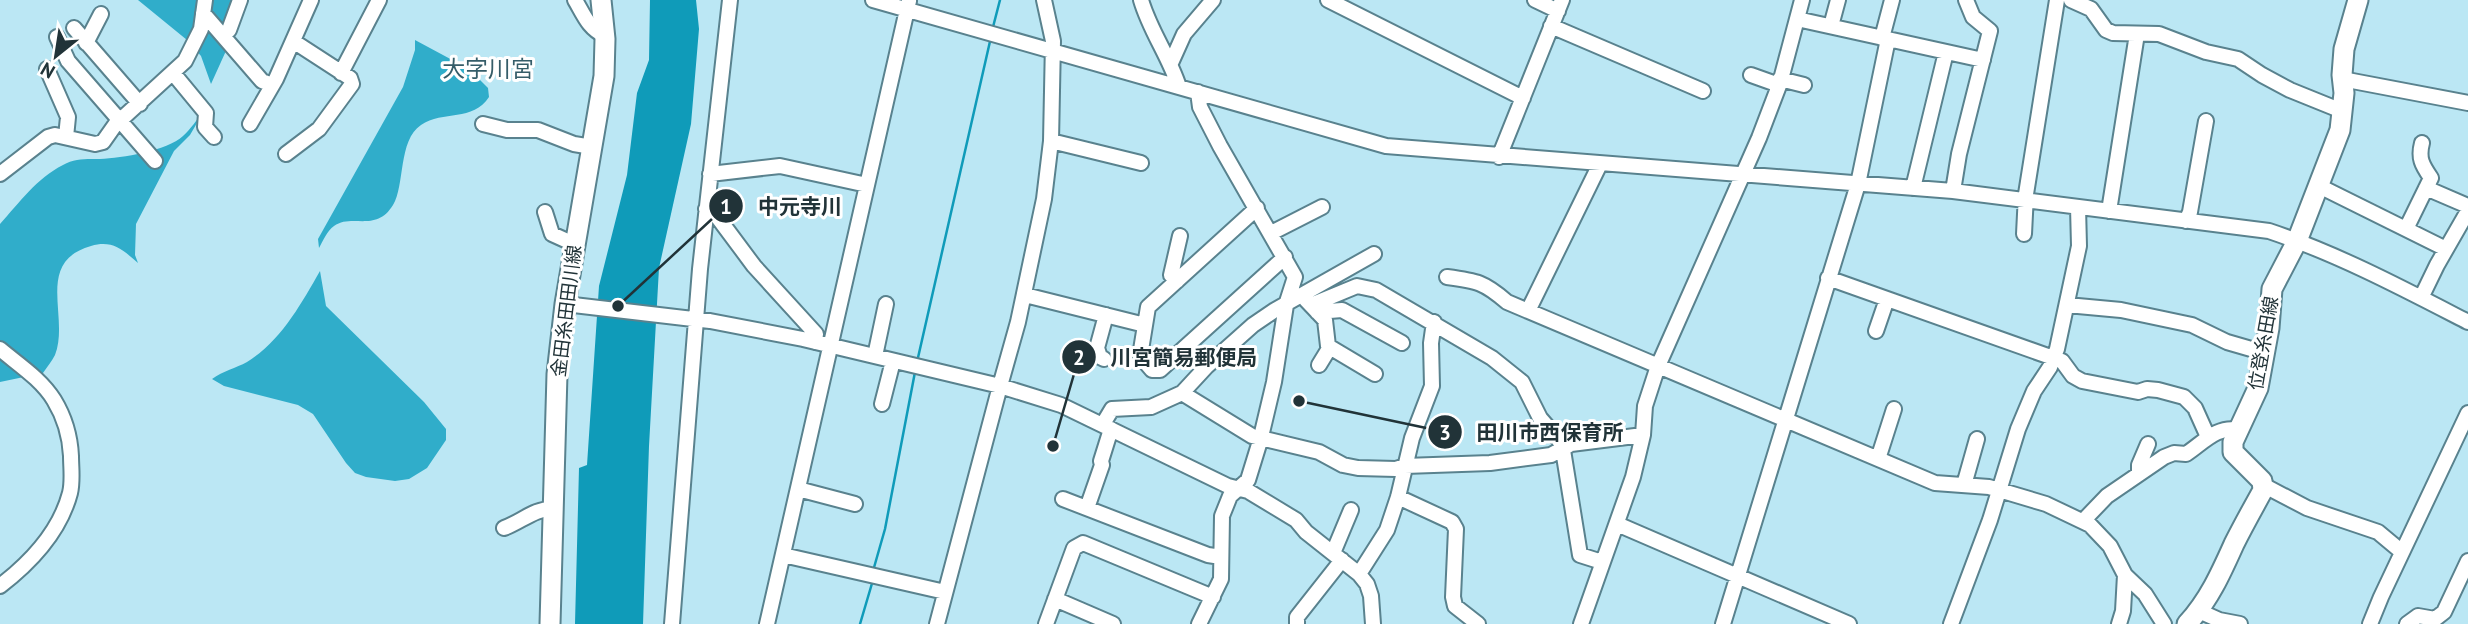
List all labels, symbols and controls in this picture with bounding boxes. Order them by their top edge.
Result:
north arrow [21,21,91,91]
district label: 大字川宮 [442,54,534,83]
text: N [36,57,59,84]
callout: 中元寺川 [709,185,856,227]
text: 1 [720,193,732,220]
text: 中元寺川 [758,193,842,220]
street label: 金田糸田田川線 [546,244,586,378]
street label: 位登糸田線 [2243,294,2283,392]
callout: 川宮簡易郵便局 [1061,336,1271,378]
text: 2 [1073,344,1085,371]
text: 川宮簡易郵便局 [1111,344,1258,371]
callout: 田川市西保育所 [1427,411,1637,453]
text: 3 [1439,419,1451,446]
text: 田川市西保育所 [1477,419,1624,446]

